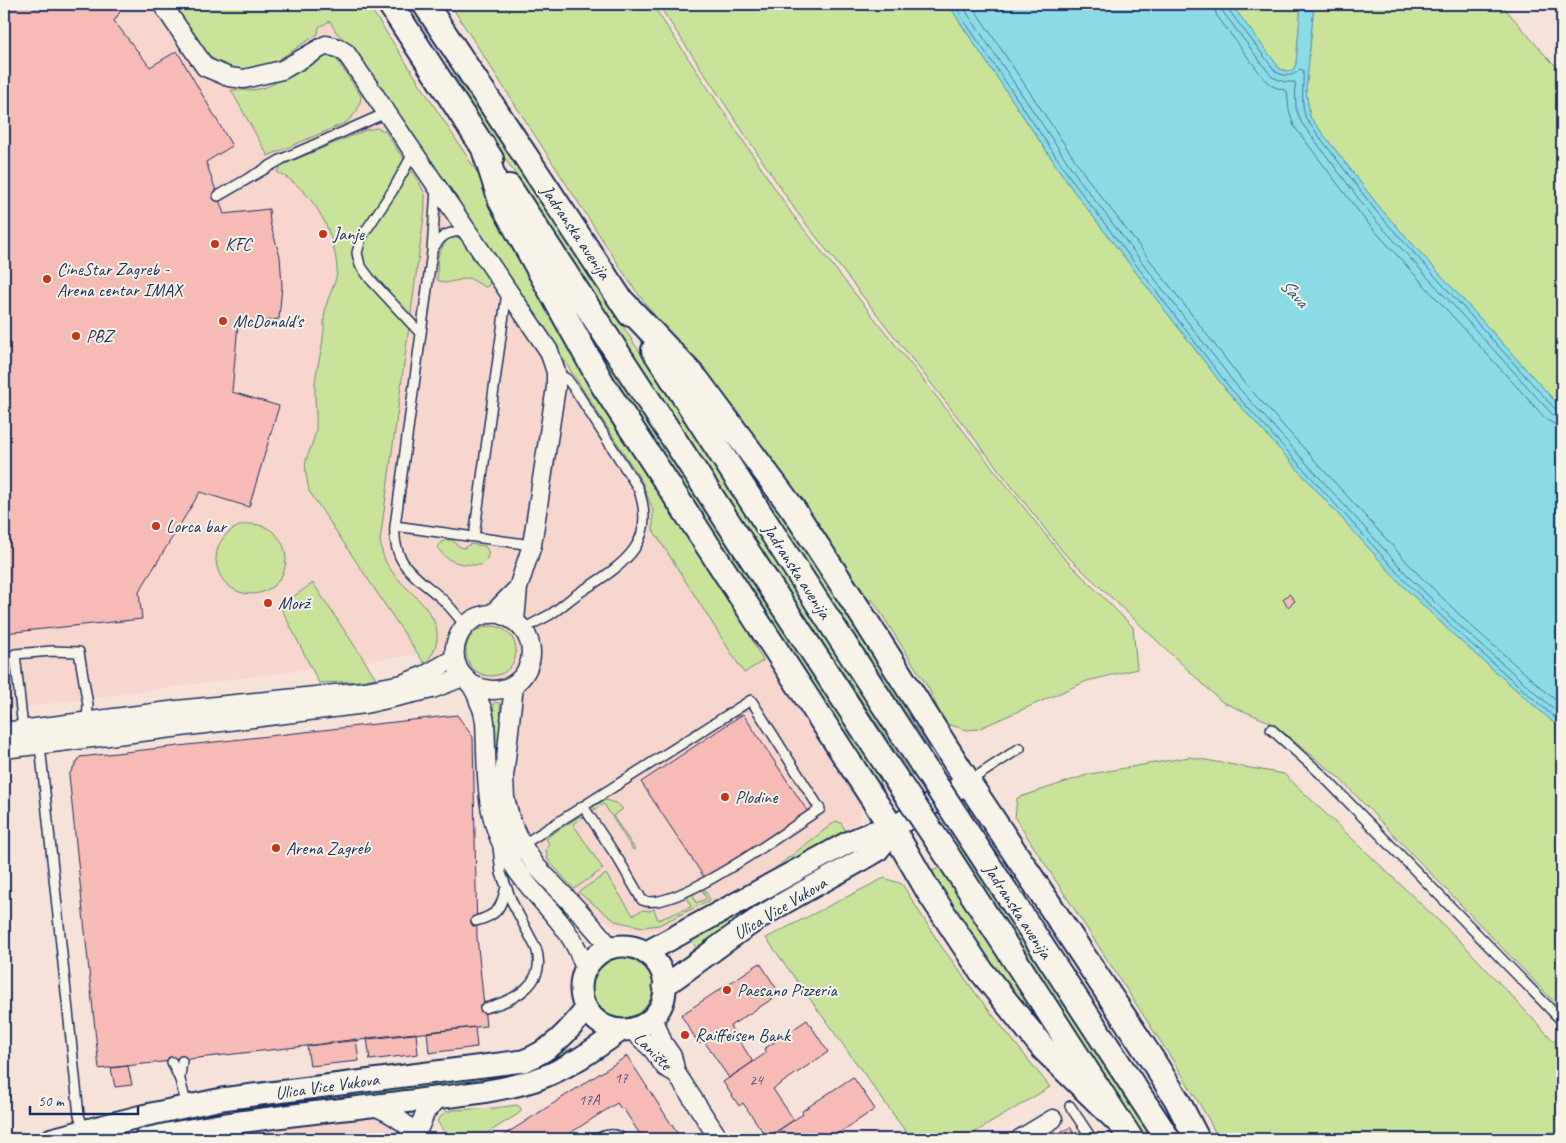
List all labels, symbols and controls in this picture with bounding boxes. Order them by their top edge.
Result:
street label: Jadranska avenija [536,180,616,284]
place label: Janje [332,223,365,245]
marker: Janje [317,228,329,240]
place label: KFC [225,233,254,255]
marker: KFC [209,238,221,250]
place label: CineStar Zagreb - Arena centar IMAX [57,258,184,301]
marker: CineStar Zagreb - Arena centar IMAX [41,273,53,285]
water label: Sava [1275,274,1315,314]
place label: McDonald's [233,310,305,332]
marker: McDonald's [217,315,229,327]
place label: PBZ [86,325,116,347]
marker: PBZ [70,330,82,342]
place label: Lorca bar [166,515,229,537]
street label: Jadranska avenija [757,518,837,624]
marker: Lorca bar [150,520,162,532]
place label: Morž [278,592,312,614]
marker: Morž [262,597,274,609]
place label: Plodine [735,786,778,808]
marker: Plodine [719,791,731,803]
place label: Arena Zagreb [286,837,371,859]
marker: Arena Zagreb [270,842,282,854]
street label: Jadranska avenija [978,858,1058,964]
street label: Ulica Vice Vukova [730,871,831,944]
place label: Paesano Pizzeria [737,979,838,1001]
marker: Paesano Pizzeria [721,984,733,996]
place label: Raiffeisen Bank [695,1024,791,1046]
street label: Lanište [629,1027,677,1075]
marker: Raiffeisen Bank [679,1029,691,1041]
street label: Ulica Vice Vukova [274,1068,381,1104]
house number: 17 [614,1069,629,1088]
house number: 24 [749,1071,764,1090]
scale bar [30,1083,138,1115]
house number: 17A [578,1091,601,1110]
text: 50 m [38,1092,65,1111]

